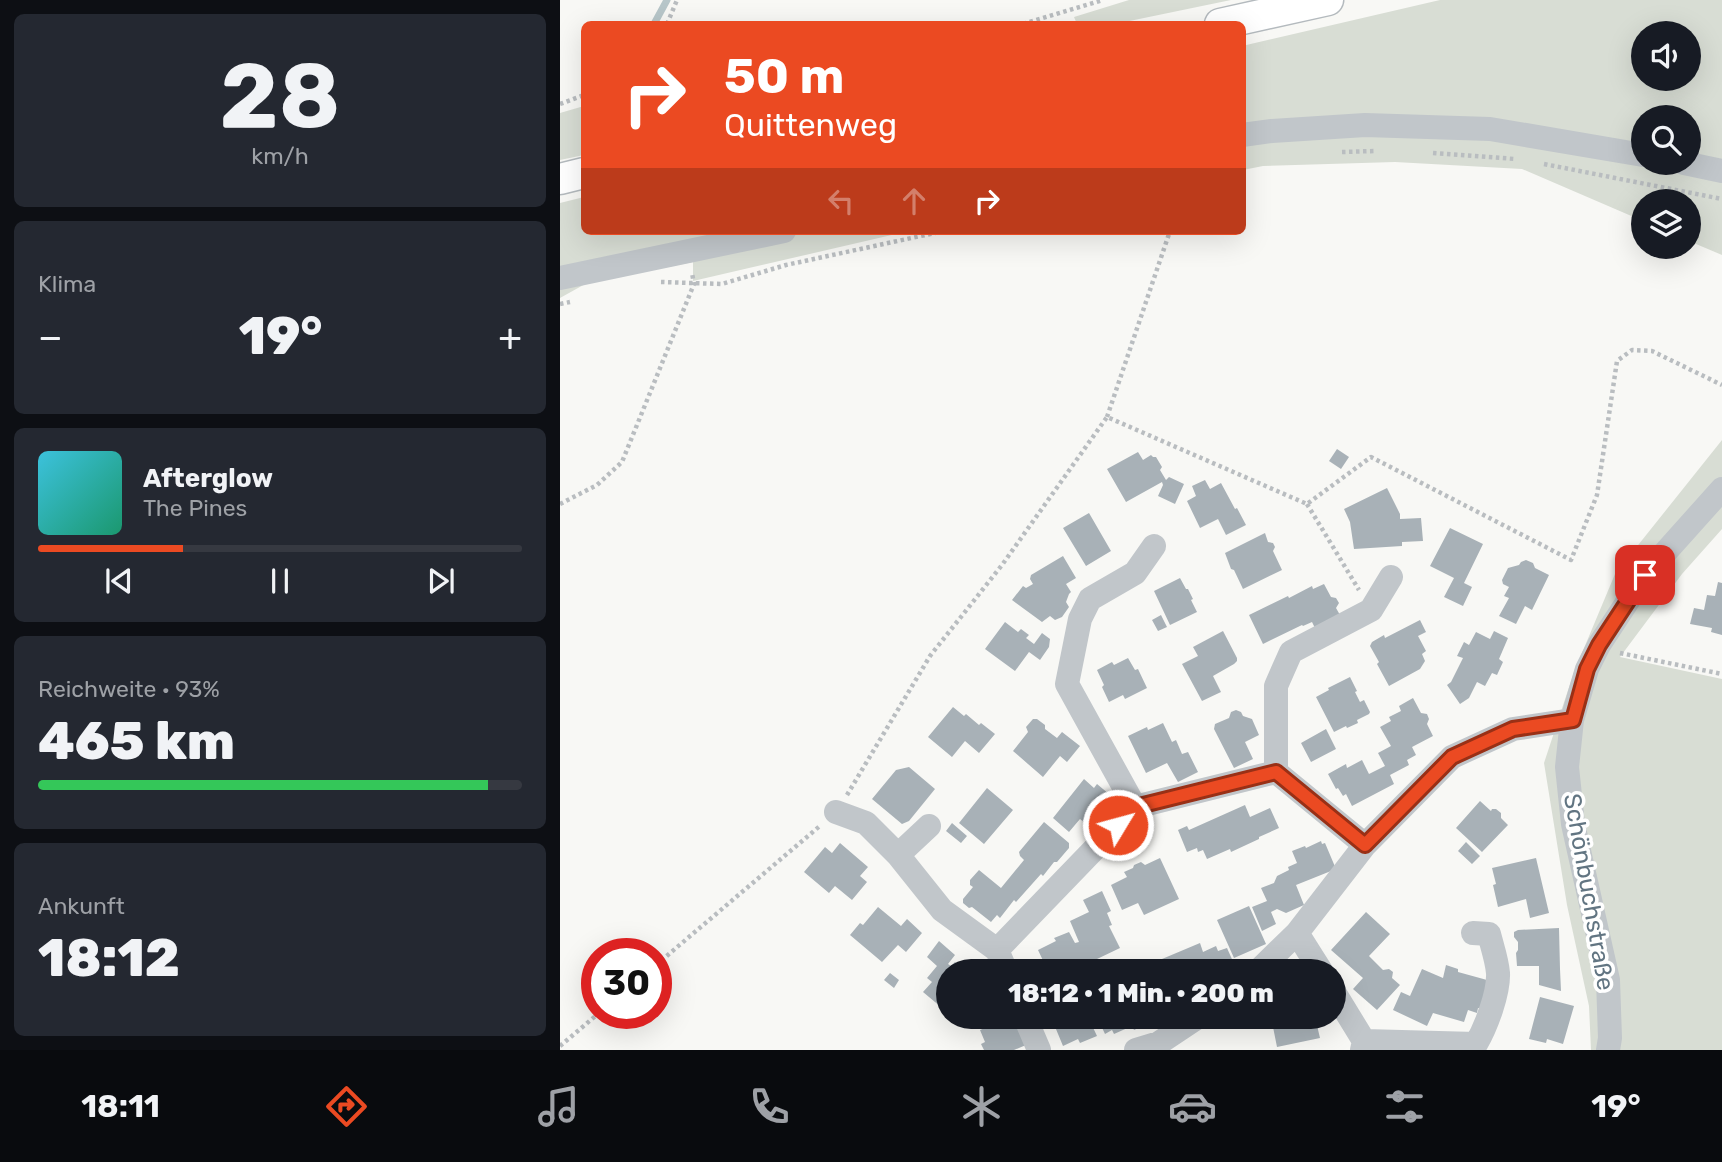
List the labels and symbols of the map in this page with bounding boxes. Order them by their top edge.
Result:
pin [1615,545,1675,605]
position arrow [1081,788,1155,862]
street label: Schönbuchstraße [1558,792,1620,992]
speed limit sign: 30 [581,938,672,1029]

